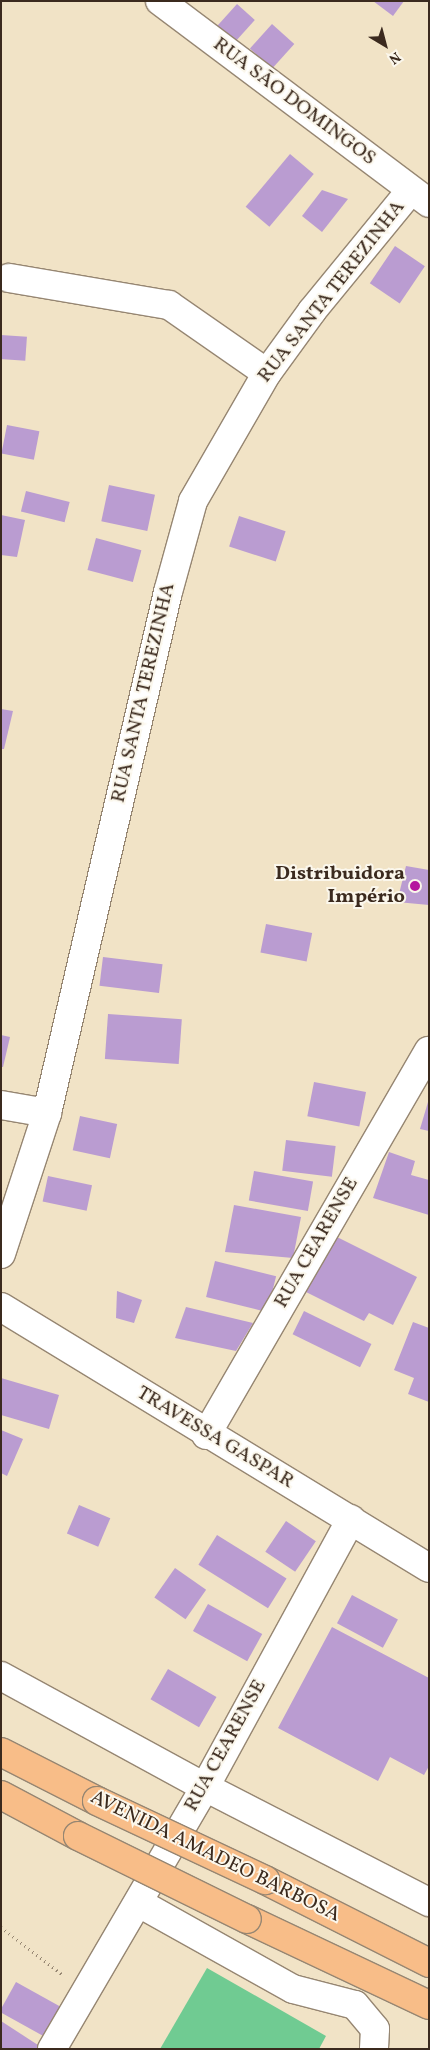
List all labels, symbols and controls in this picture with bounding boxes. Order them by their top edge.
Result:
north arrow [360,20,410,70]
street label: RUA SÃO DOMINGOS [208,33,380,171]
text: N [385,47,404,68]
street label: RUA SANTA TEREZINHA [253,196,411,388]
street label: RUA SANTA TEREZINHA [107,580,181,806]
place label: Distribuidora Império [275,862,405,909]
marker: Distribuidora Império [409,880,421,892]
street label: RUA CEARENSE [270,1173,364,1313]
street label: TRAVESSA GASPAR [132,1382,298,1494]
street label: RUA CEARENSE [180,1676,272,1816]
street label: AVENIDA AMADEO BARBOSA [86,1786,344,1928]

